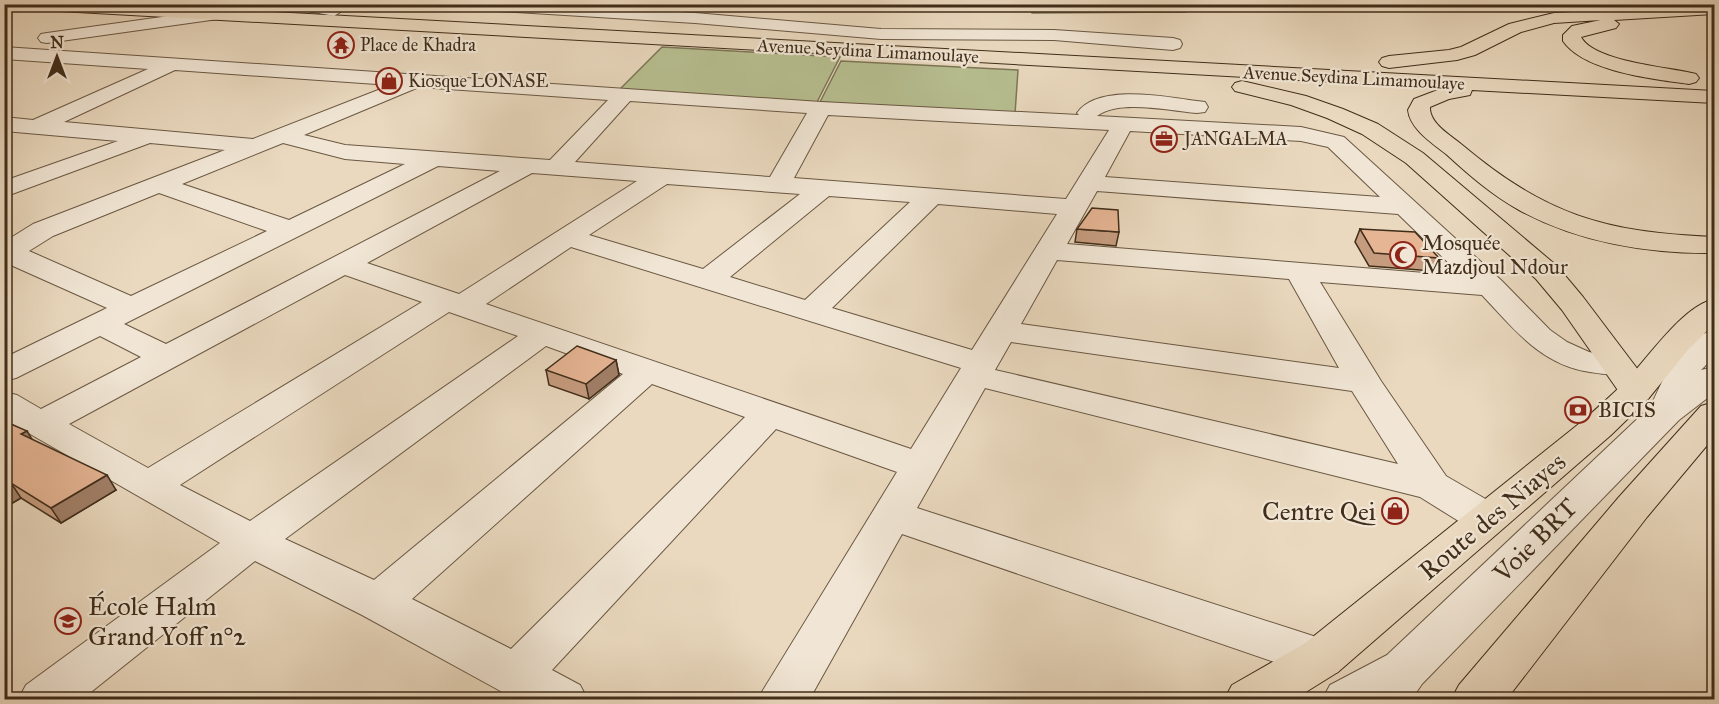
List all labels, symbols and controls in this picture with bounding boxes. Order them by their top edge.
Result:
north arrow [27,27,87,87]
temple icon: Place de Khadra [326,30,356,60]
text: N [50,33,64,52]
place label: Place de Khadra [360,34,476,56]
street label: Avenue Seydina Limamoulaye [756,34,979,68]
street label: Avenue Seydina Limamoulaye [1242,61,1465,95]
shop icon: Kiosque LONASE [374,66,404,96]
place label: Kiosque LONASE [408,70,548,93]
office icon: JANGALMA [1149,124,1179,154]
place label: JANGALMA [1182,128,1288,151]
place label: Mosquée Mazdjoul Ndour [1422,230,1568,280]
mosque icon: Mosquée Mazdjoul Ndour [1388,240,1418,270]
bank icon: BICIS [1563,395,1593,425]
place label: BICIS [1598,397,1656,423]
street label: Route des Niayes [1412,445,1572,587]
street label: Voie BRT [1486,491,1584,589]
place label: Centre Qei [1262,495,1376,527]
shop icon: Centre Qei [1380,496,1410,526]
place label: École Halm Grand Yoff n°2 [88,590,246,652]
school or university icon: École Halm Grand Yoff n°2 [53,606,83,636]

